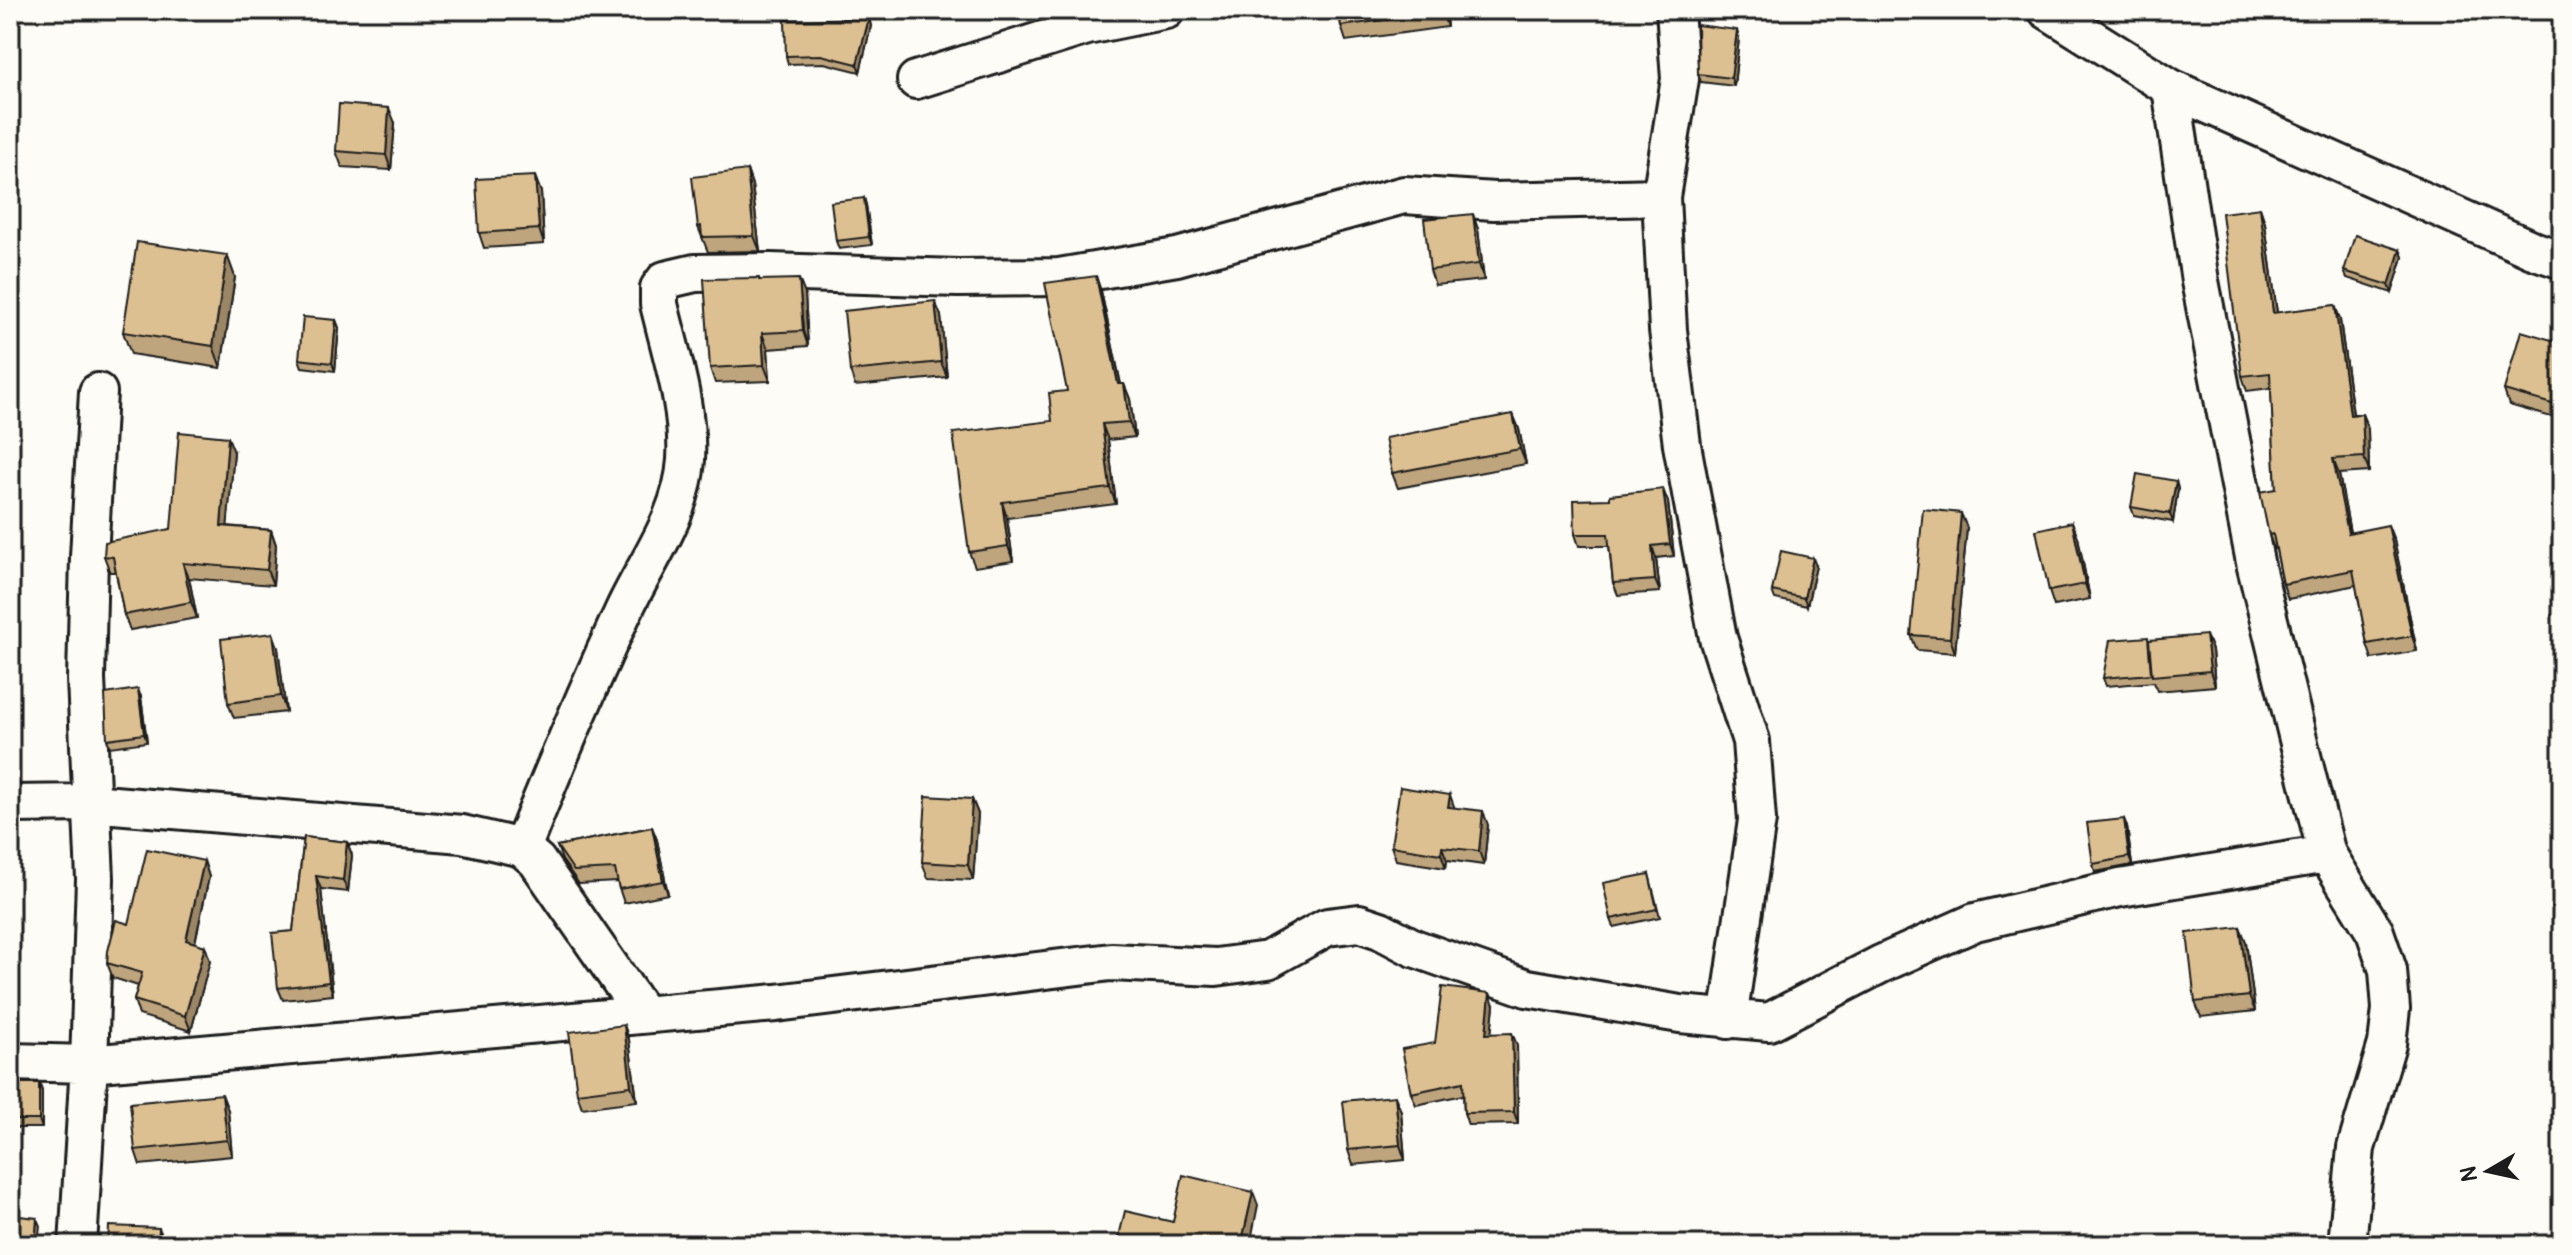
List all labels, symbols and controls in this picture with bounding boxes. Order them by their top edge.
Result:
north arrow [2448,1131,2528,1211]
text: N [2454,1164,2484,1184]

